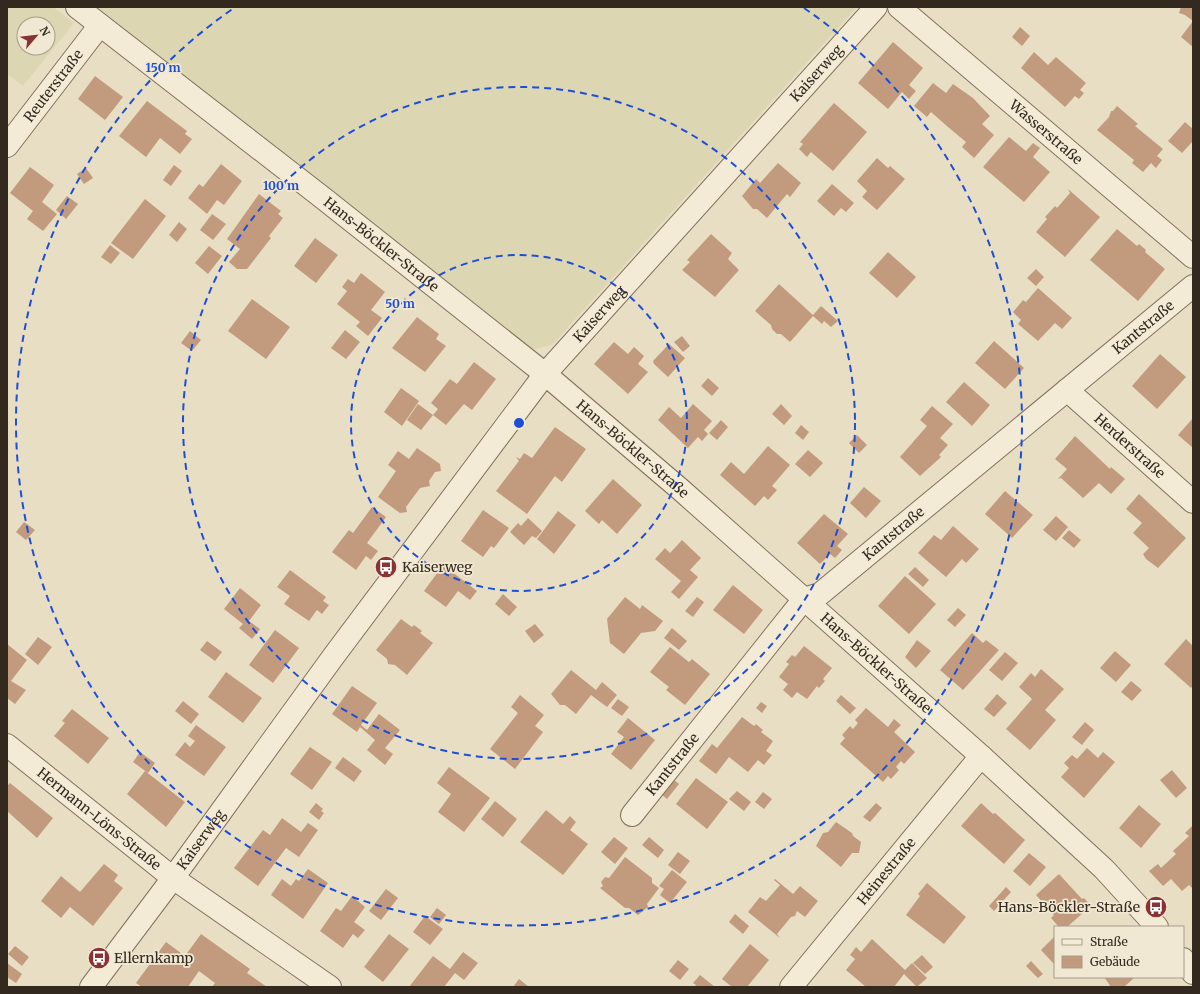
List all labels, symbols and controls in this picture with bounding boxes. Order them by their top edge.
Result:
north arrow [16,16,56,56]
text: N [37,24,53,39]
street label: Kaiserweg [786,40,847,105]
street label: Reuterstraße [20,46,87,126]
text: 150 m [146,60,181,75]
street label: Wasserstraße [1005,95,1086,168]
text: 100 m [263,178,299,193]
street label: Hans-Böckler-Straße [320,193,443,296]
street label: Kaiserweg [569,281,630,346]
text: 50 m [385,296,415,311]
street label: Kantstraße [1109,296,1178,358]
street label: Hans-Böckler-Straße [573,396,693,502]
street label: Herderstraße [1091,410,1169,482]
centre of rings [512,416,526,430]
street label: Kantstraße [859,503,928,564]
bus stop icon: Kaiserweg [373,554,399,580]
place label: Kaiserweg [402,558,473,576]
street label: Hans-Böckler-Straße [817,609,935,717]
street label: Kantstraße [642,729,703,799]
street label: Hermann-Löns-Straße [33,764,165,874]
street label: Kaiserweg [173,805,229,873]
street label: Heinestraße [853,834,919,909]
bus stop icon: Hans-Böckler-Straße [1143,894,1169,920]
place label: Hans-Böckler-Straße [998,898,1140,916]
legend [1054,926,1184,978]
text: Straße [1090,934,1128,949]
bus stop icon: Ellernkamp [86,945,112,971]
place label: Ellernkamp [114,949,194,967]
text: Gebäude [1090,954,1140,969]

